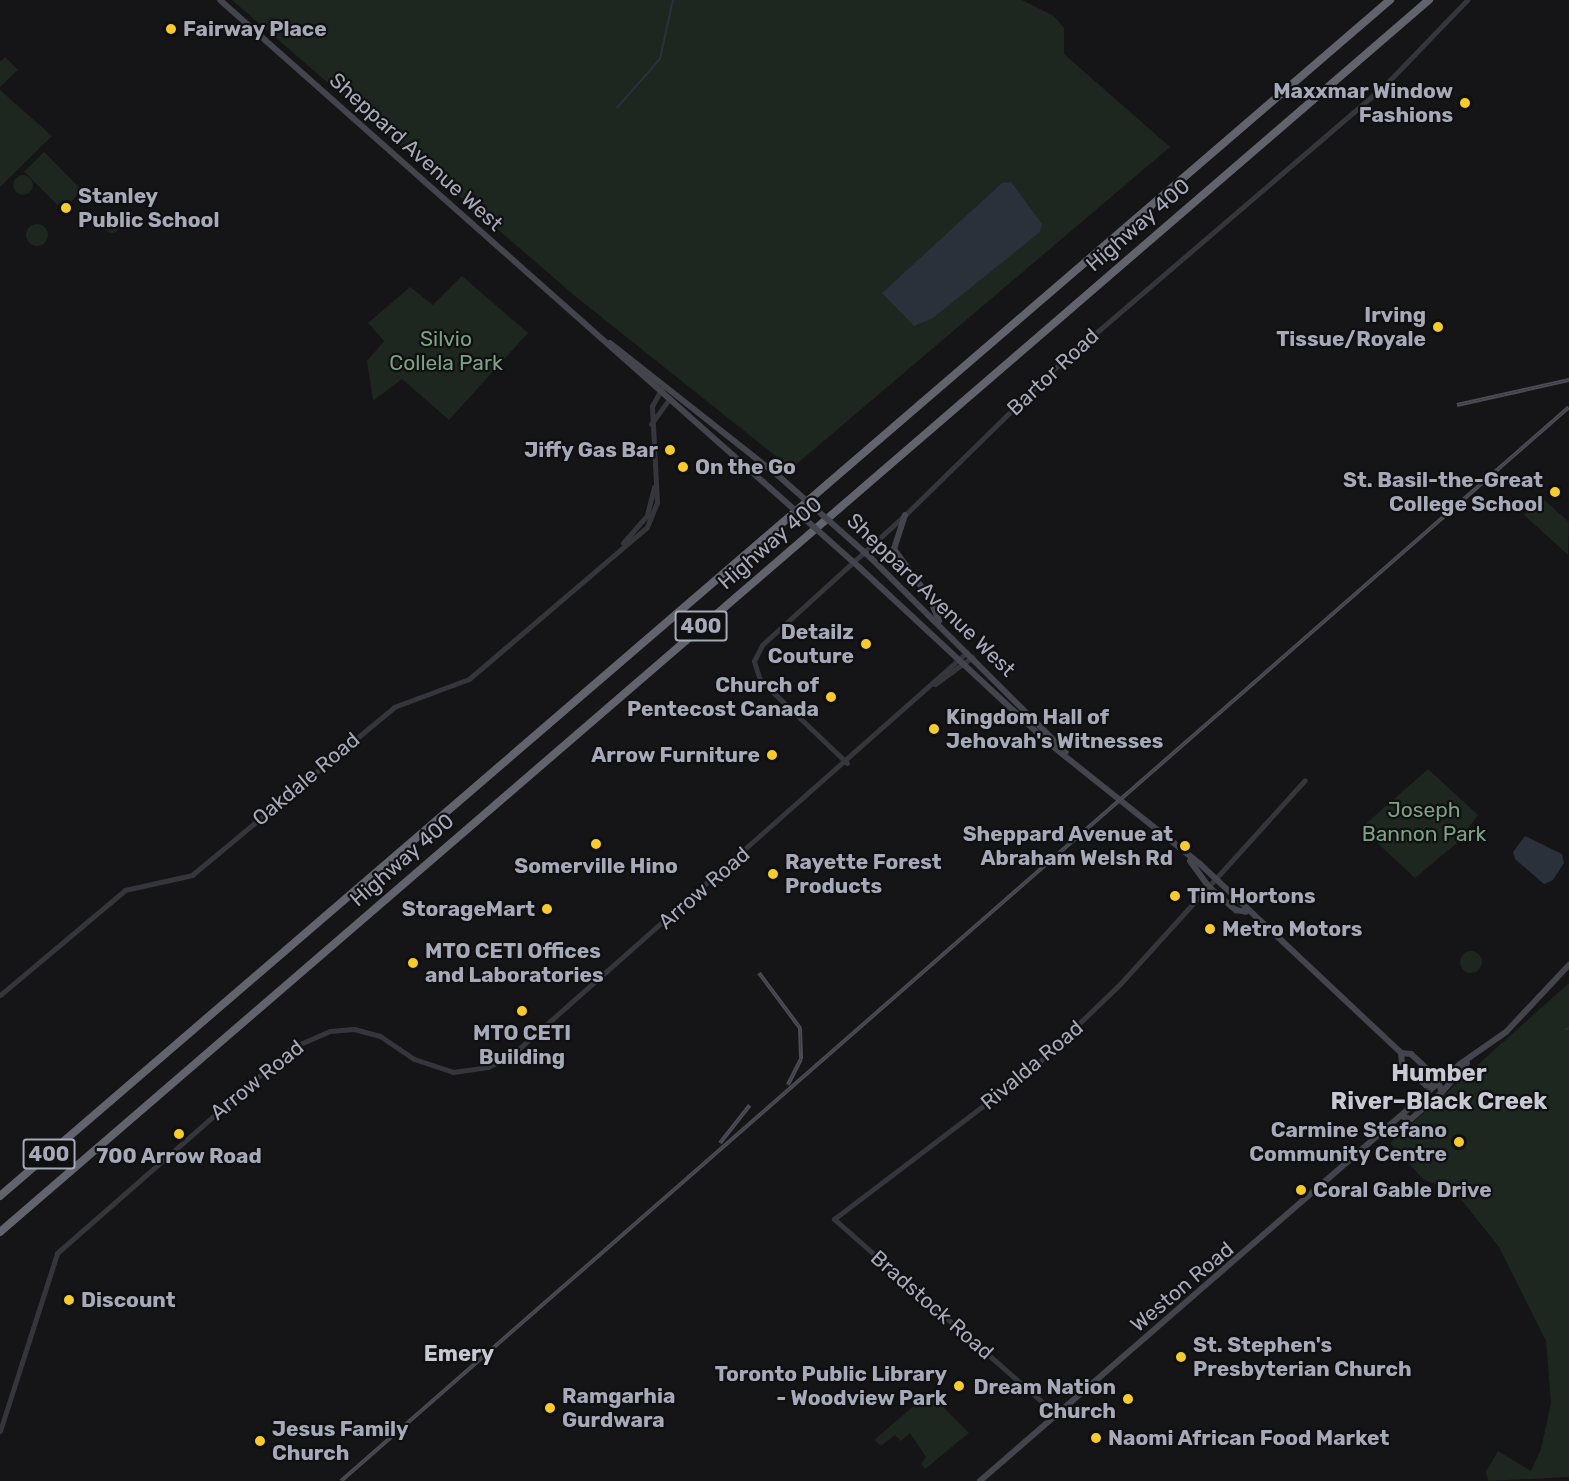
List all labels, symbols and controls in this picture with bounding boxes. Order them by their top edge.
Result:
place label: Fairway Place [183,16,327,42]
marker: Fairway Place [164,22,178,36]
street label: Sheppard Avenue West [324,67,508,237]
place label: Maxxmar Window Fashions [1273,78,1453,128]
marker: Maxxmar Window Fashions [1458,96,1472,110]
street label: Highway 400 [1081,173,1195,277]
place label: Stanley Public School [78,183,219,233]
marker: Stanley Public School [59,201,73,215]
place label: Irving Tissue/Royale [1276,302,1426,352]
marker: Irving Tissue/Royale [1431,320,1445,334]
street label: Bartor Road [1002,323,1104,421]
park label: Silvio Collela Park [389,326,503,376]
place label: Jiffy Gas Bar [524,437,658,463]
marker: Jiffy Gas Bar [663,443,677,457]
place label: On the Go [695,454,796,480]
marker: On the Go [676,460,690,474]
place label: St. Basil-the-Great College School [1343,467,1543,517]
marker: St. Basil-the-Great College School [1548,485,1562,499]
street label: Highway 400 [713,491,827,595]
street label: Sheppard Avenue West [841,508,1021,682]
road number: 400 [674,609,728,643]
place label: Detailz Couture [768,619,854,669]
marker: Detailz Couture [859,637,873,651]
place label: Church of Pentecost Canada [627,672,819,722]
marker: Church of Pentecost Canada [824,690,838,704]
place label: Kingdom Hall of Jehovah's Witnesses [946,704,1164,754]
marker: Kingdom Hall of Jehovah's Witnesses [927,722,941,736]
street label: Oakdale Road [247,727,365,831]
place label: Arrow Furniture [591,742,760,768]
marker: Arrow Furniture [765,748,779,762]
park label: Joseph Bannon Park [1362,797,1486,847]
street label: Highway 400 [345,808,459,912]
place label: Sheppard Avenue at Abraham Welsh Rd [962,821,1173,871]
marker: Somerville Hino [589,837,603,851]
marker: Sheppard Avenue at Abraham Welsh Rd [1178,839,1192,853]
street label: Arrow Road [653,841,755,935]
place label: Rayette Forest Products [785,849,942,899]
place label: Somerville Hino [514,853,678,879]
marker: Rayette Forest Products [766,867,780,881]
place label: Tim Hortons [1187,883,1316,909]
marker: Tim Hortons [1168,889,1182,903]
place label: StorageMart [402,896,535,922]
marker: StorageMart [540,902,554,916]
place label: Metro Motors [1222,916,1362,942]
marker: Metro Motors [1203,922,1217,936]
place label: MTO CETI Offices and Laboratories [425,938,604,988]
marker: MTO CETI Offices and Laboratories [406,956,420,970]
marker: MTO CETI Building [515,1004,529,1018]
street label: Rivalda Road [976,1015,1088,1115]
place label: MTO CETI Building [473,1020,571,1070]
street label: Arrow Road [205,1035,309,1125]
district label: Humber River–Black Creek [1331,1060,1547,1116]
place label: Carmine Stefano Community Centre [1249,1117,1447,1167]
marker: 700 Arrow Road [172,1127,186,1141]
marker: Carmine Stefano Community Centre [1452,1135,1466,1149]
road number: 400 [22,1137,76,1171]
place label: 700 Arrow Road [96,1143,262,1169]
place label: Coral Gable Drive [1313,1177,1492,1203]
marker: Coral Gable Drive [1294,1183,1308,1197]
street label: Weston Road [1125,1237,1239,1337]
street label: Bradstock Road [866,1245,998,1365]
place label: Discount [81,1287,176,1313]
marker: Discount [62,1293,76,1307]
place label: St. Stephen's Presbyterian Church [1193,1332,1412,1382]
district label: Emery [424,1341,494,1367]
marker: St. Stephen's Presbyterian Church [1174,1350,1188,1364]
place label: Toronto Public Library - Woodview Park [715,1361,947,1411]
place label: Dream Nation Church [973,1374,1116,1424]
marker: Toronto Public Library - Woodview Park [952,1379,966,1393]
place label: Ramgarhia Gurdwara [562,1383,675,1433]
marker: Dream Nation Church [1121,1392,1135,1406]
marker: Ramgarhia Gurdwara [543,1401,557,1415]
place label: Jesus Family Church [272,1416,408,1466]
place label: Naomi African Food Market [1108,1425,1390,1451]
marker: Naomi African Food Market [1089,1431,1103,1445]
marker: Jesus Family Church [253,1434,267,1448]

